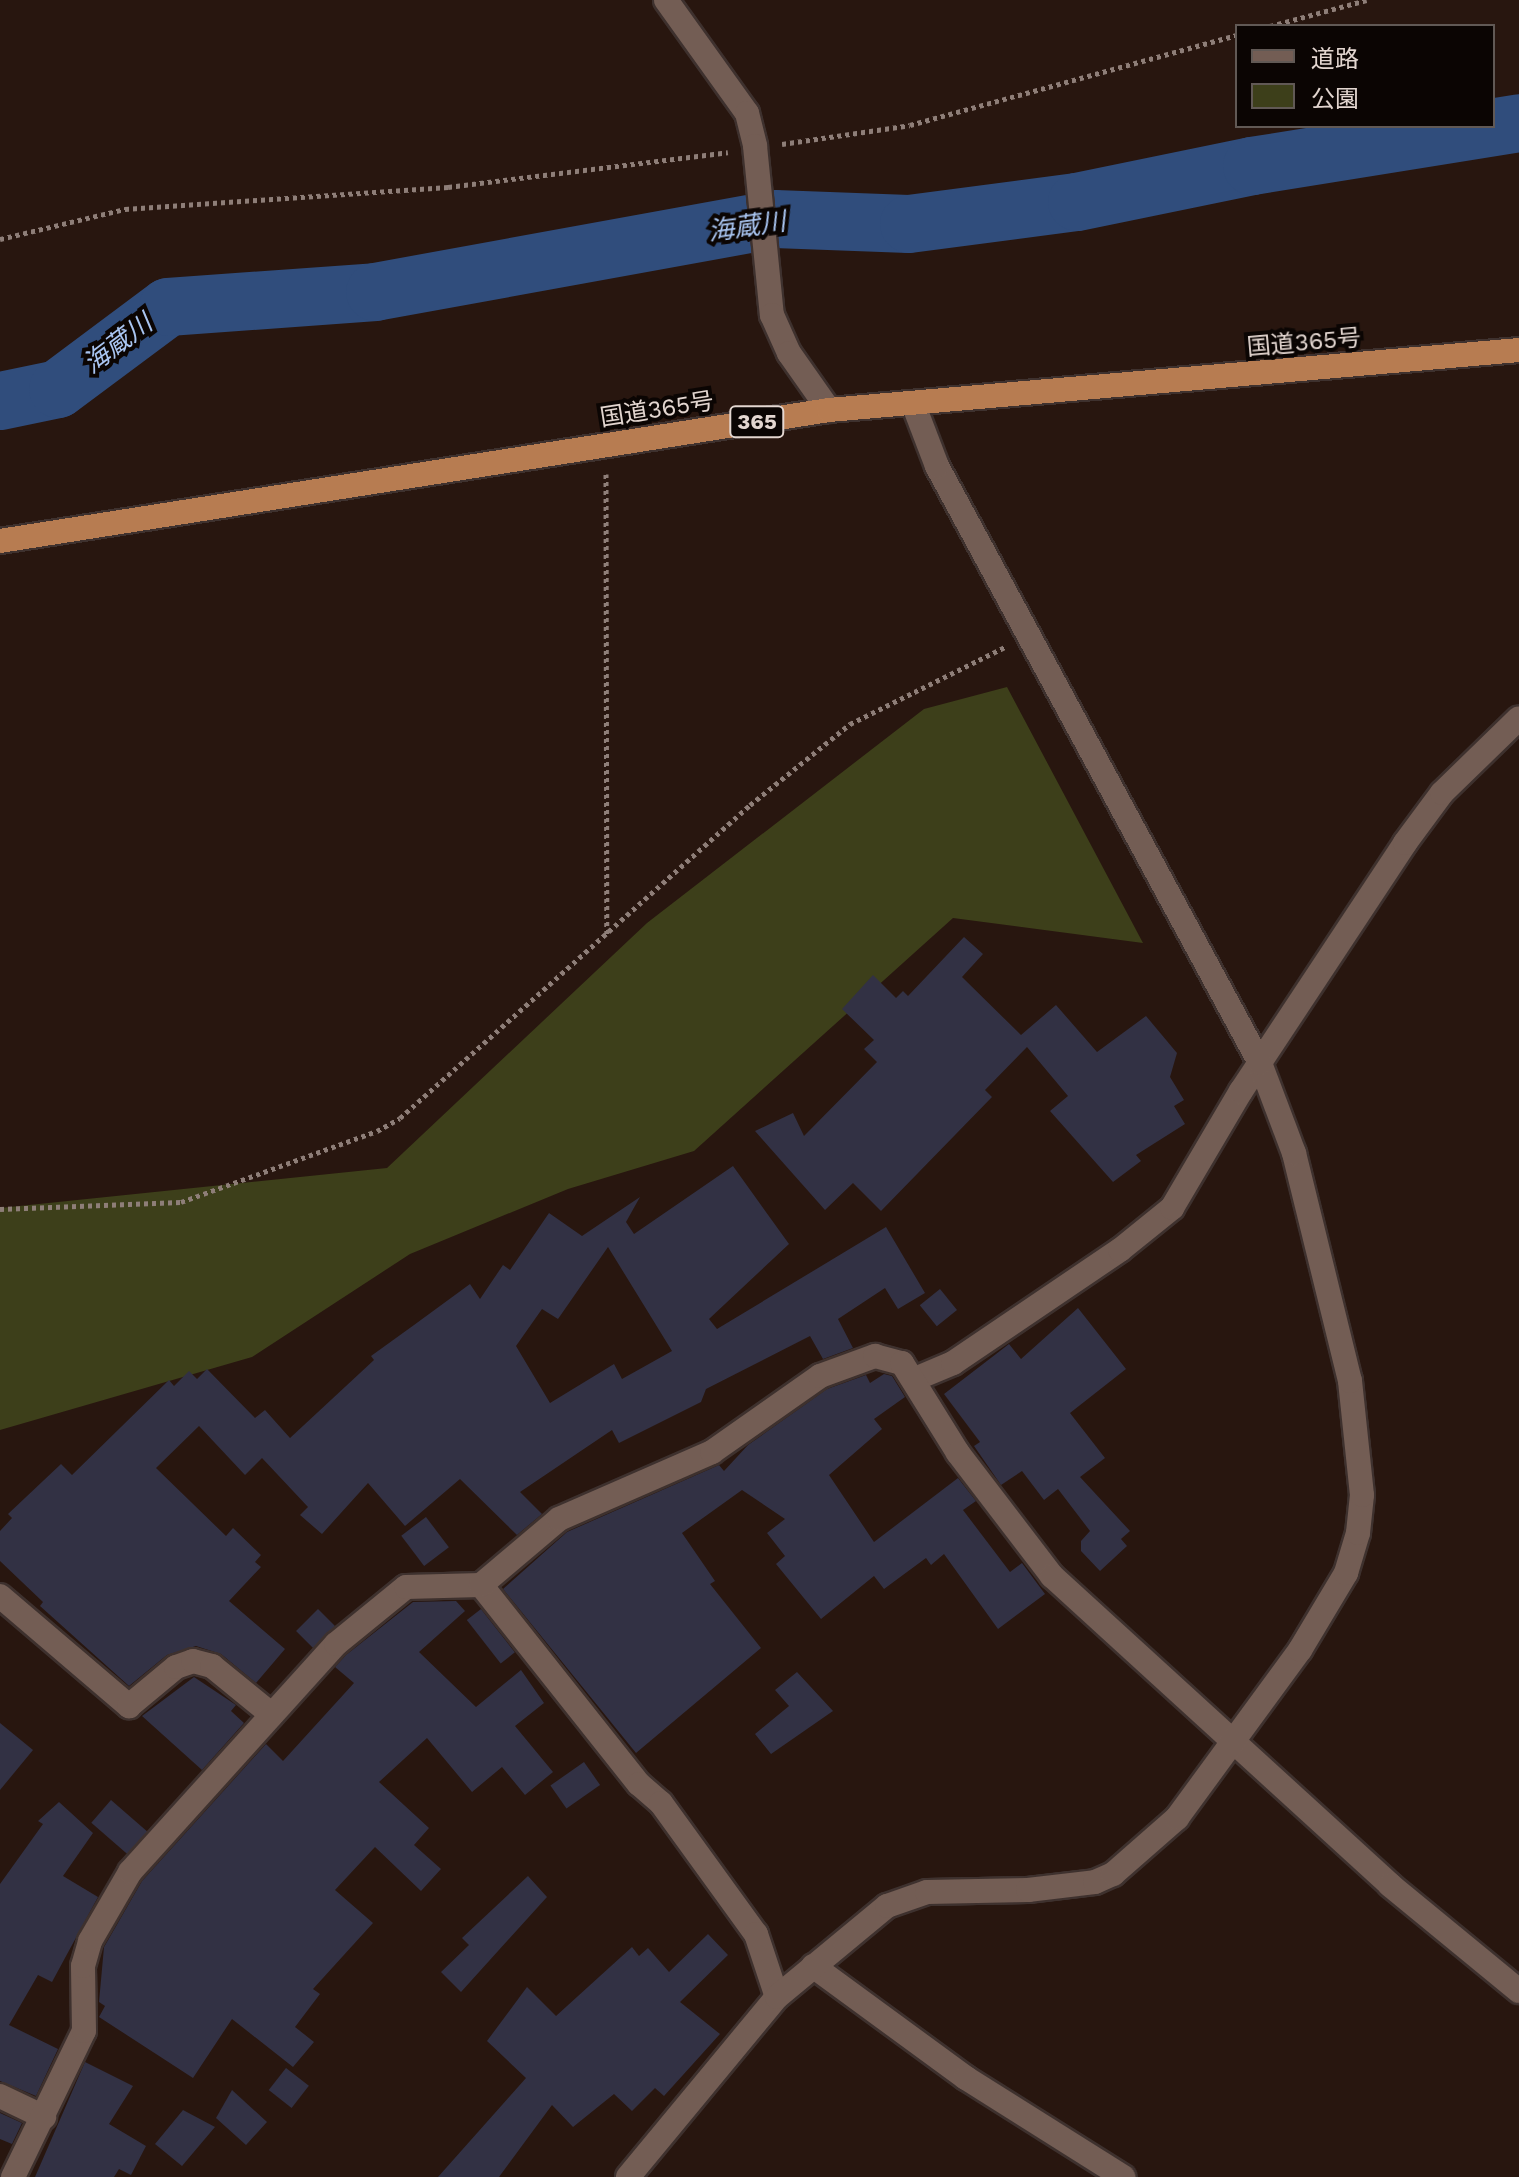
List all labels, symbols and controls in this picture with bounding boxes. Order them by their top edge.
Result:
legend [1235,24,1495,128]
text: 道路 [1311,45,1359,73]
text: 公園 [1311,85,1359,113]
water label: 海蔵川 [706,206,788,248]
water label: 海蔵川 [77,308,159,380]
street label: 国道365号 [1246,324,1362,362]
street label: 国道365号 [598,387,716,433]
road number: 365 [729,404,785,440]

